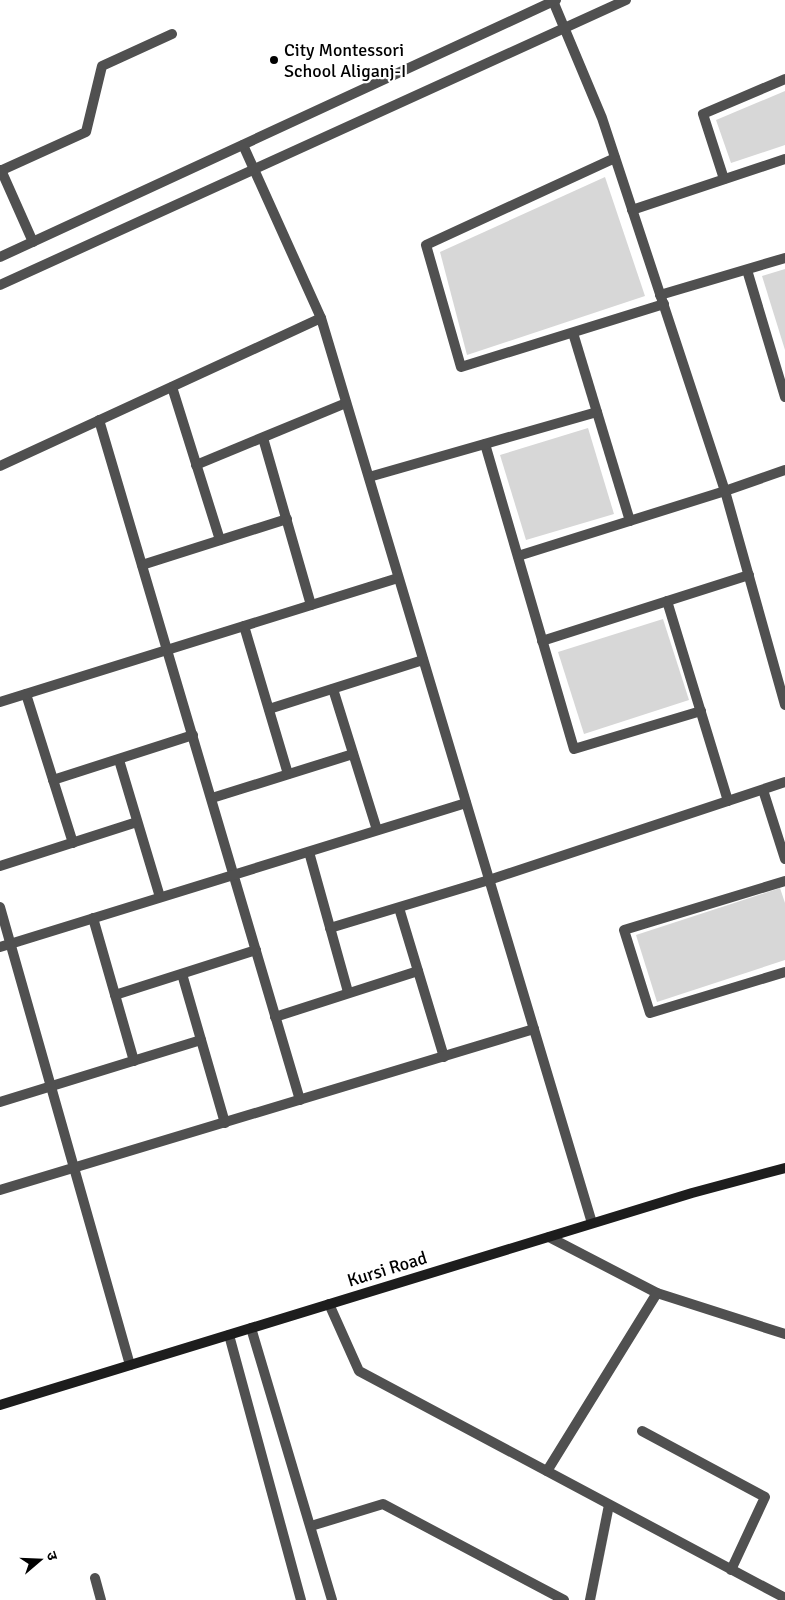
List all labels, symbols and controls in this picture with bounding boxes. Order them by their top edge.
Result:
place label: City Montessori School Aliganj-I [284,39,406,82]
marker: City Montessori School Aliganj-I [268,54,280,66]
street label: Kursi Road [345,1246,429,1292]
north arrow [15,1535,65,1585]
text: उ [42,1549,61,1563]

